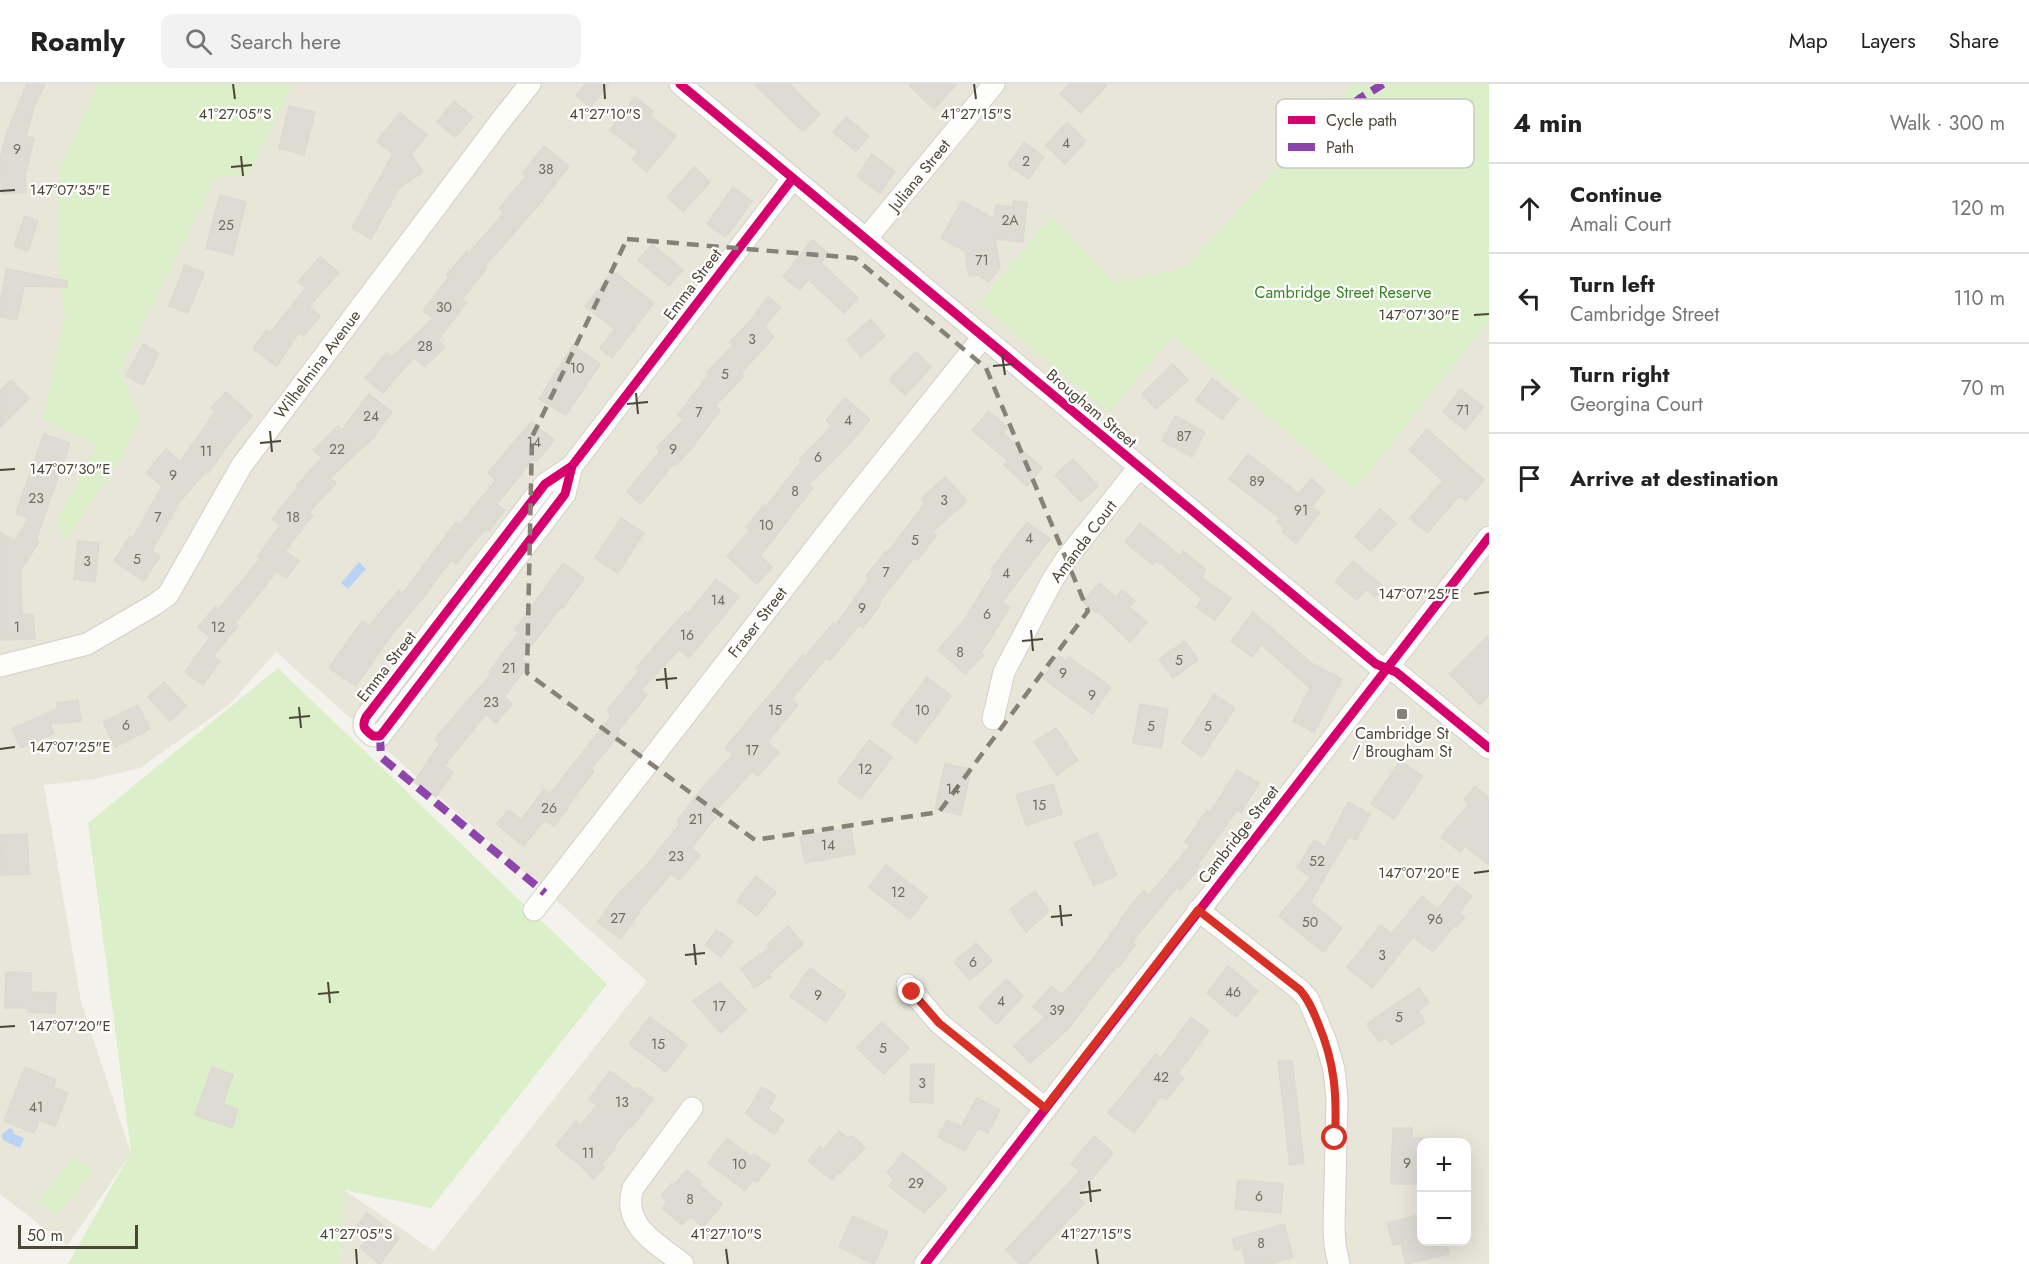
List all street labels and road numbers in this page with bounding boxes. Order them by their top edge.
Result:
street label: Juliana Street [882,134,956,218]
street label: Emma Street [658,244,727,325]
street label: Wilhelmina Avenue [269,305,366,424]
street label: Brougham Street [1041,364,1142,453]
street label: Amanda Court [1045,495,1122,587]
street label: Fraser Street [722,582,792,662]
street label: Emma Street [351,626,422,707]
street label: Cambridge Street [1193,780,1284,888]

